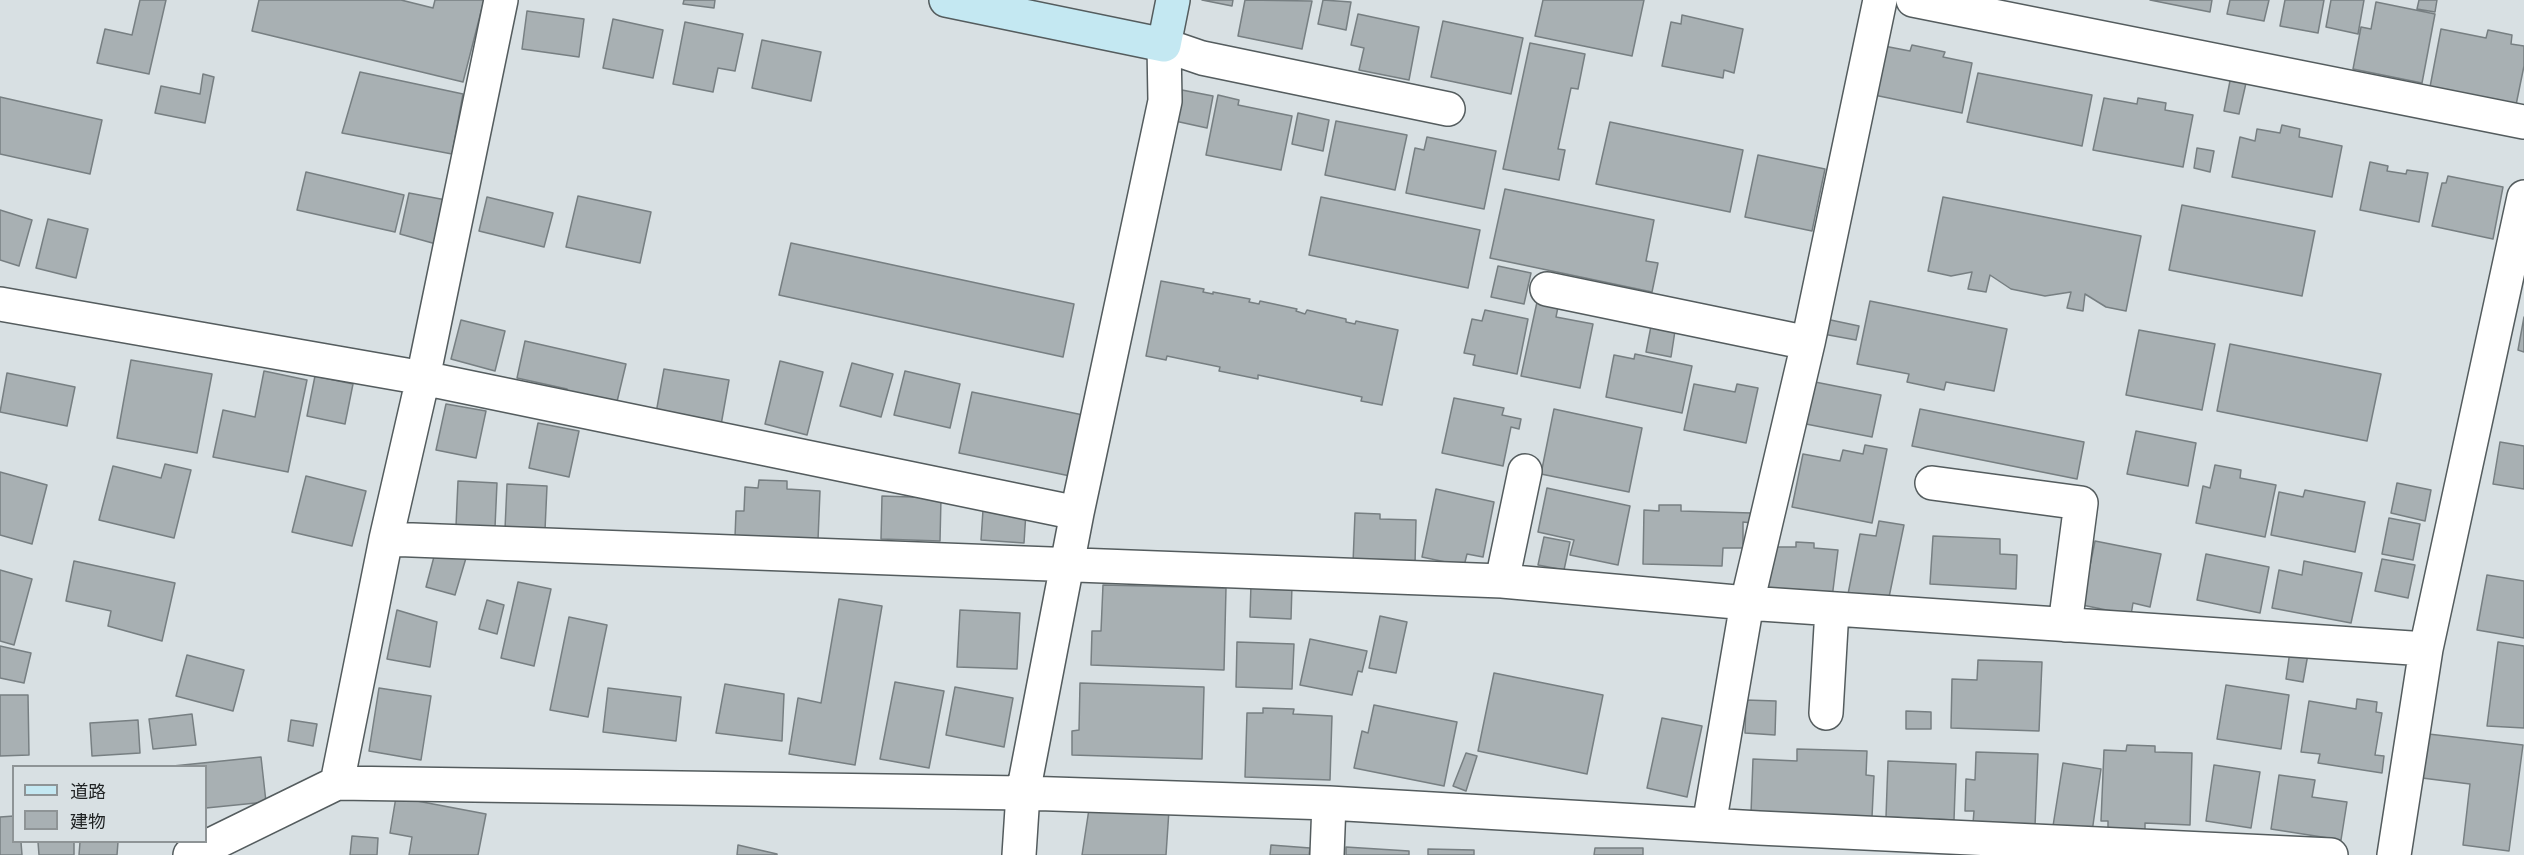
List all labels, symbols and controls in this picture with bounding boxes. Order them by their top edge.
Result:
legend [12,765,207,843]
text: 道路 [70,779,106,803]
text: 建物 [70,809,106,833]

